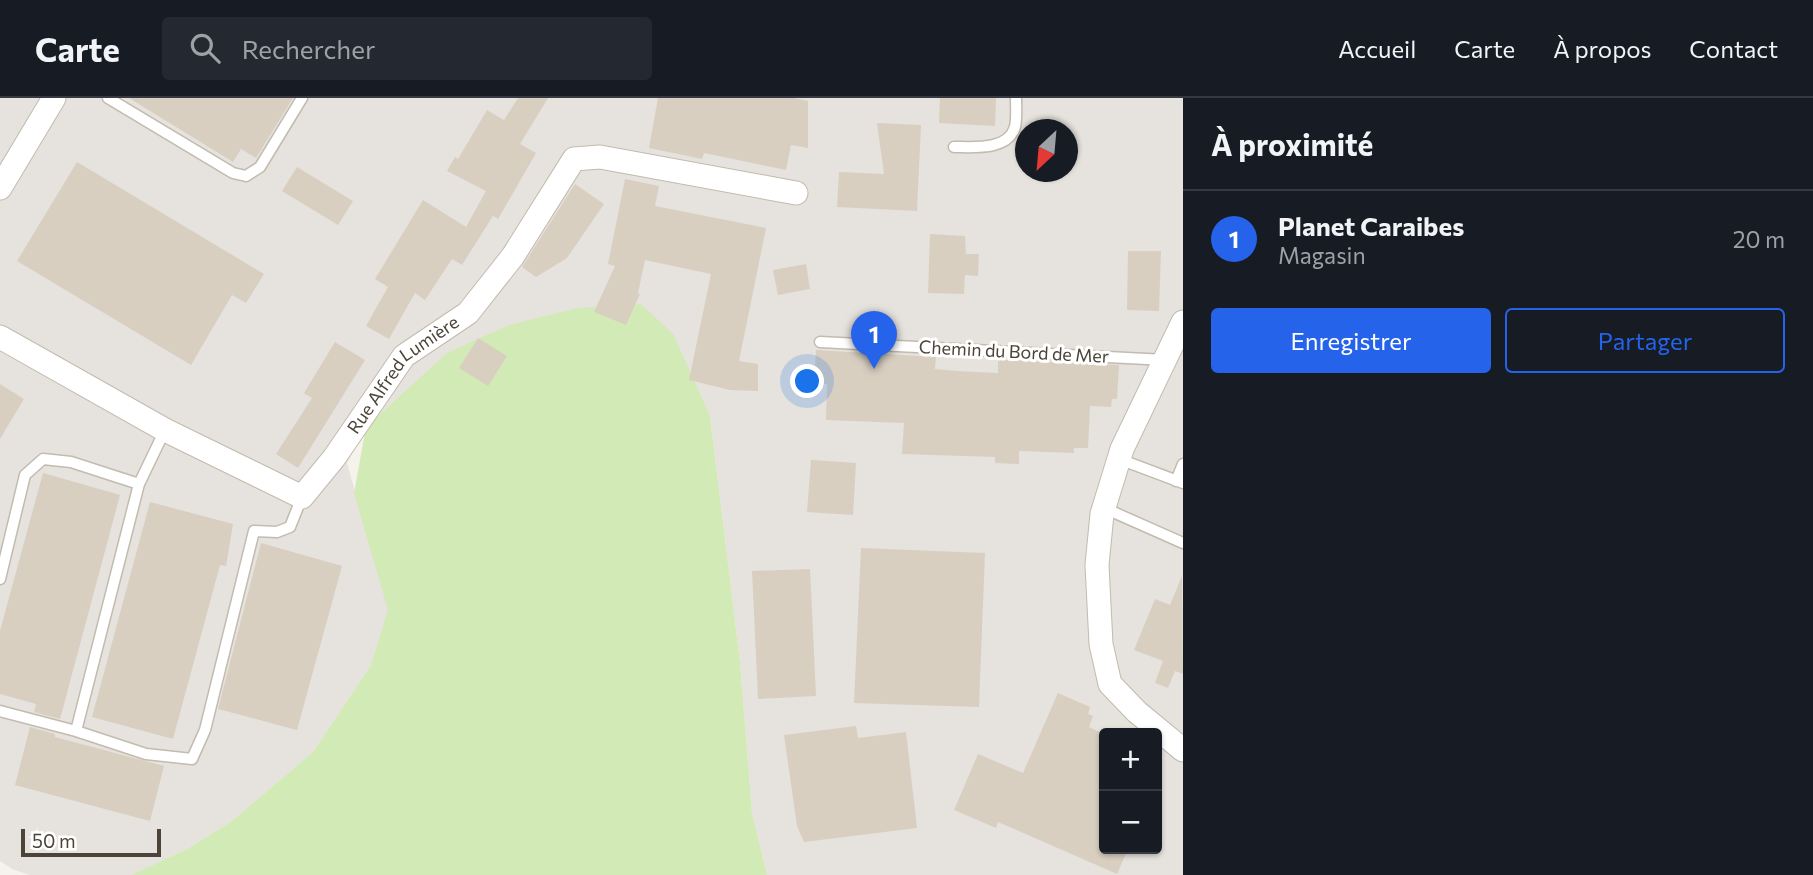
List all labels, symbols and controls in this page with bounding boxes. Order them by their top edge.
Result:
search box [162,17,652,80]
text: Carte [35,28,120,69]
icon: search [186,29,224,67]
text: Rechercher [242,33,375,64]
text: Accueil [1338,34,1416,63]
text: Carte [1454,34,1515,63]
text: À propos [1553,34,1651,63]
text: Contact [1689,34,1778,63]
north arrow [1015,119,1078,182]
text: À proximité [1211,125,1373,162]
text: Planet Caraibes [1278,210,1464,241]
text: 1 [1229,225,1239,253]
text: 20 m [1733,225,1785,253]
text: Magasin [1278,241,1366,269]
button: Enregistrer [1211,308,1491,373]
button: Partager [1505,308,1785,373]
street label: Rue Alfred Lumière [342,310,463,438]
pin: 1 [851,311,897,369]
street label: Chemin du Bord de Mer [918,335,1110,367]
your location [790,364,824,398]
map controls [1099,728,1162,854]
button: + [1099,728,1162,791]
button: − [1099,791,1162,854]
scale bar [21,826,161,858]
text: 50 m [32,829,76,852]

